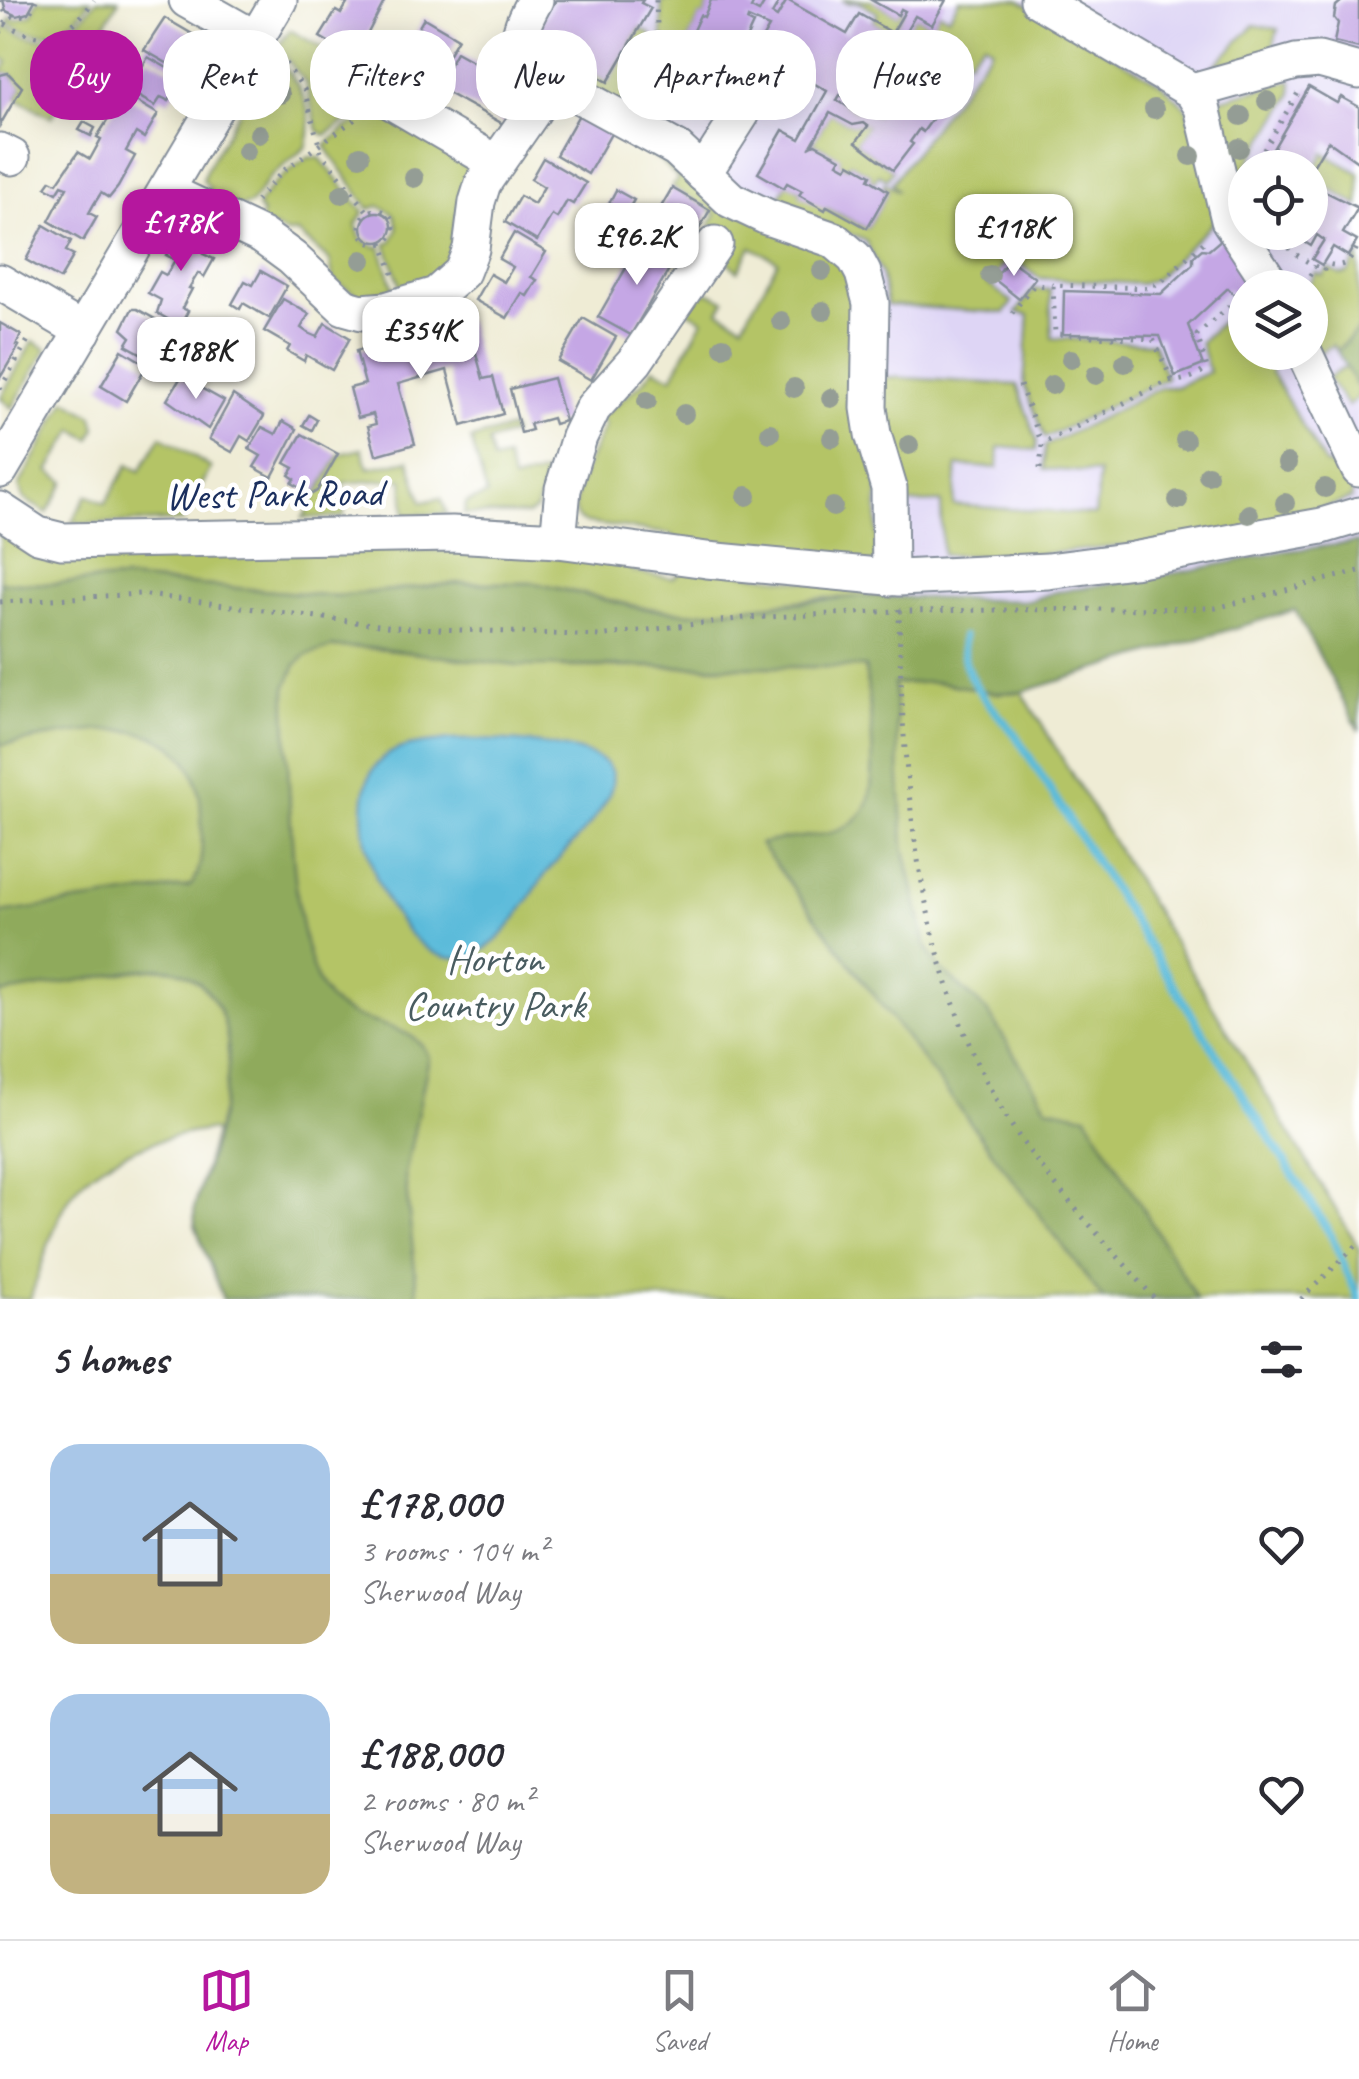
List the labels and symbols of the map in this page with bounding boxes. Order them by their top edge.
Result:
pin: £178K [111,189,251,274]
pin: £118K [944,194,1084,279]
pin: £96.2K [556,203,718,288]
pin: £354K [351,297,491,382]
pin: £188K [126,317,266,402]
street label: West Park Road [165,467,389,521]
park label: Horton Country Park [405,934,587,1030]

